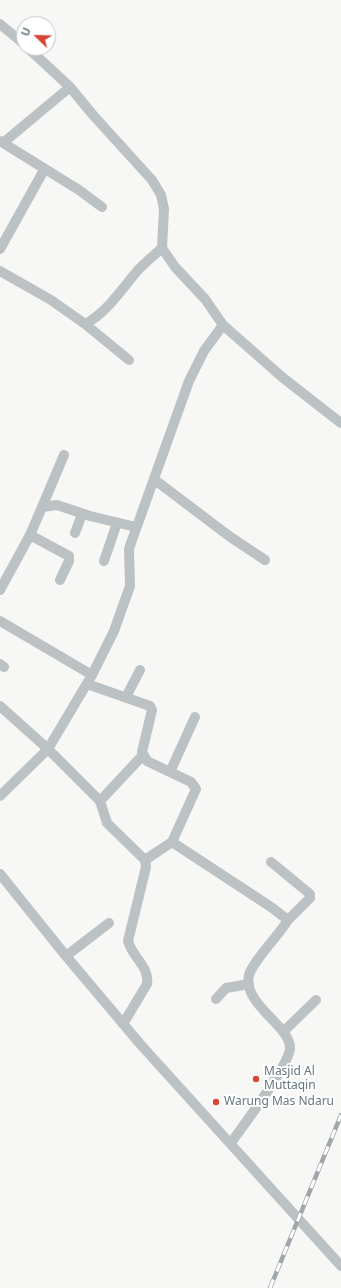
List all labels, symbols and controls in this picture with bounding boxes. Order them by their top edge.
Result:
north arrow [16,16,56,56]
text: U [17,25,34,38]
place label: Masjid Al Muttaqin [264,1065,316,1093]
marker: Masjid Al Muttaqin [251,1074,261,1084]
place label: Warung Mas Ndaru [224,1095,334,1109]
marker: Warung Mas Ndaru [211,1097,221,1107]

